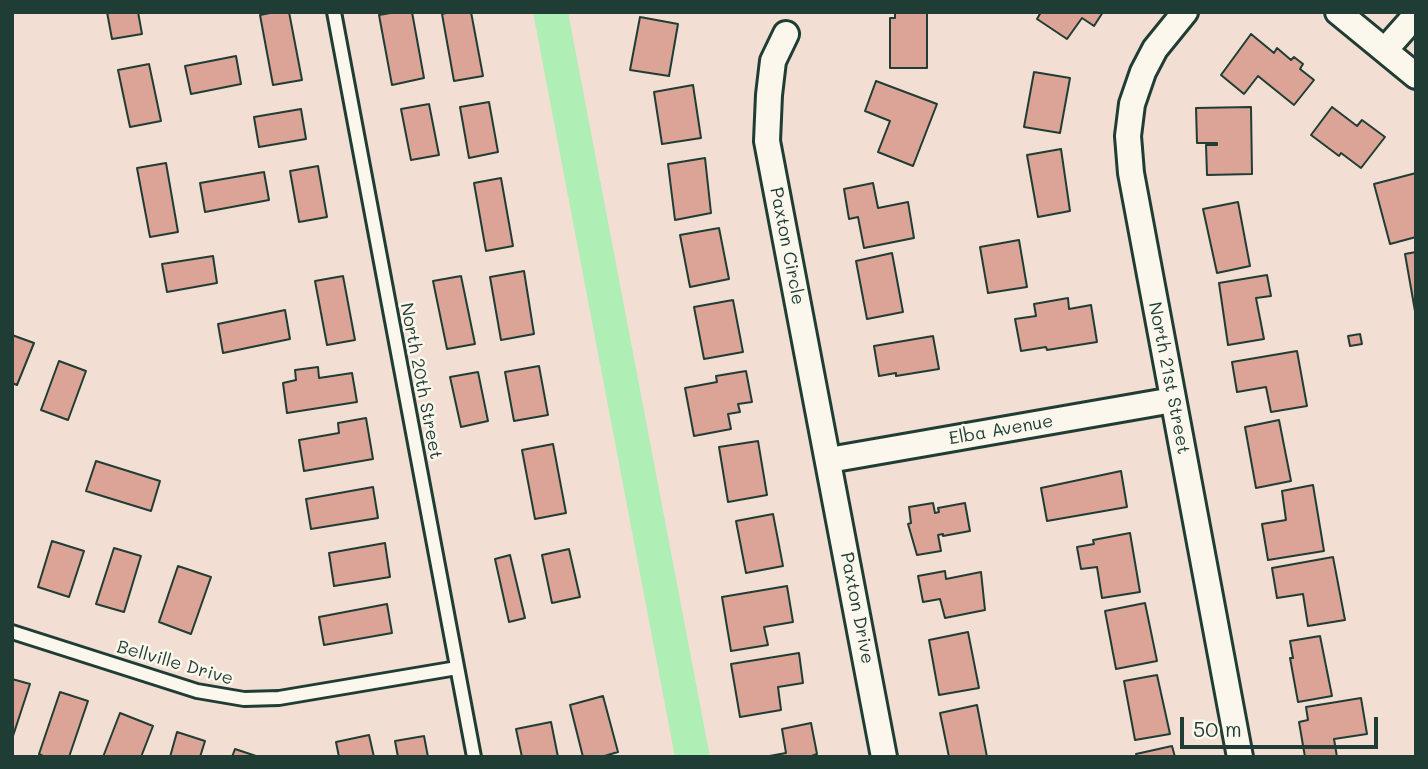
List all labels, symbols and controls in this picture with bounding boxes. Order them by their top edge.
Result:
street label: Paxton Circle [765,185,809,307]
street label: North 21st Street [1144,300,1194,456]
street label: North 20th Street [395,301,447,461]
street label: Elba Avenue [947,410,1055,450]
street label: Paxton Drive [836,550,878,666]
street label: Bellville Drive [114,636,236,690]
scale bar [1183,702,1381,746]
text: 50 m [1193,715,1242,742]

